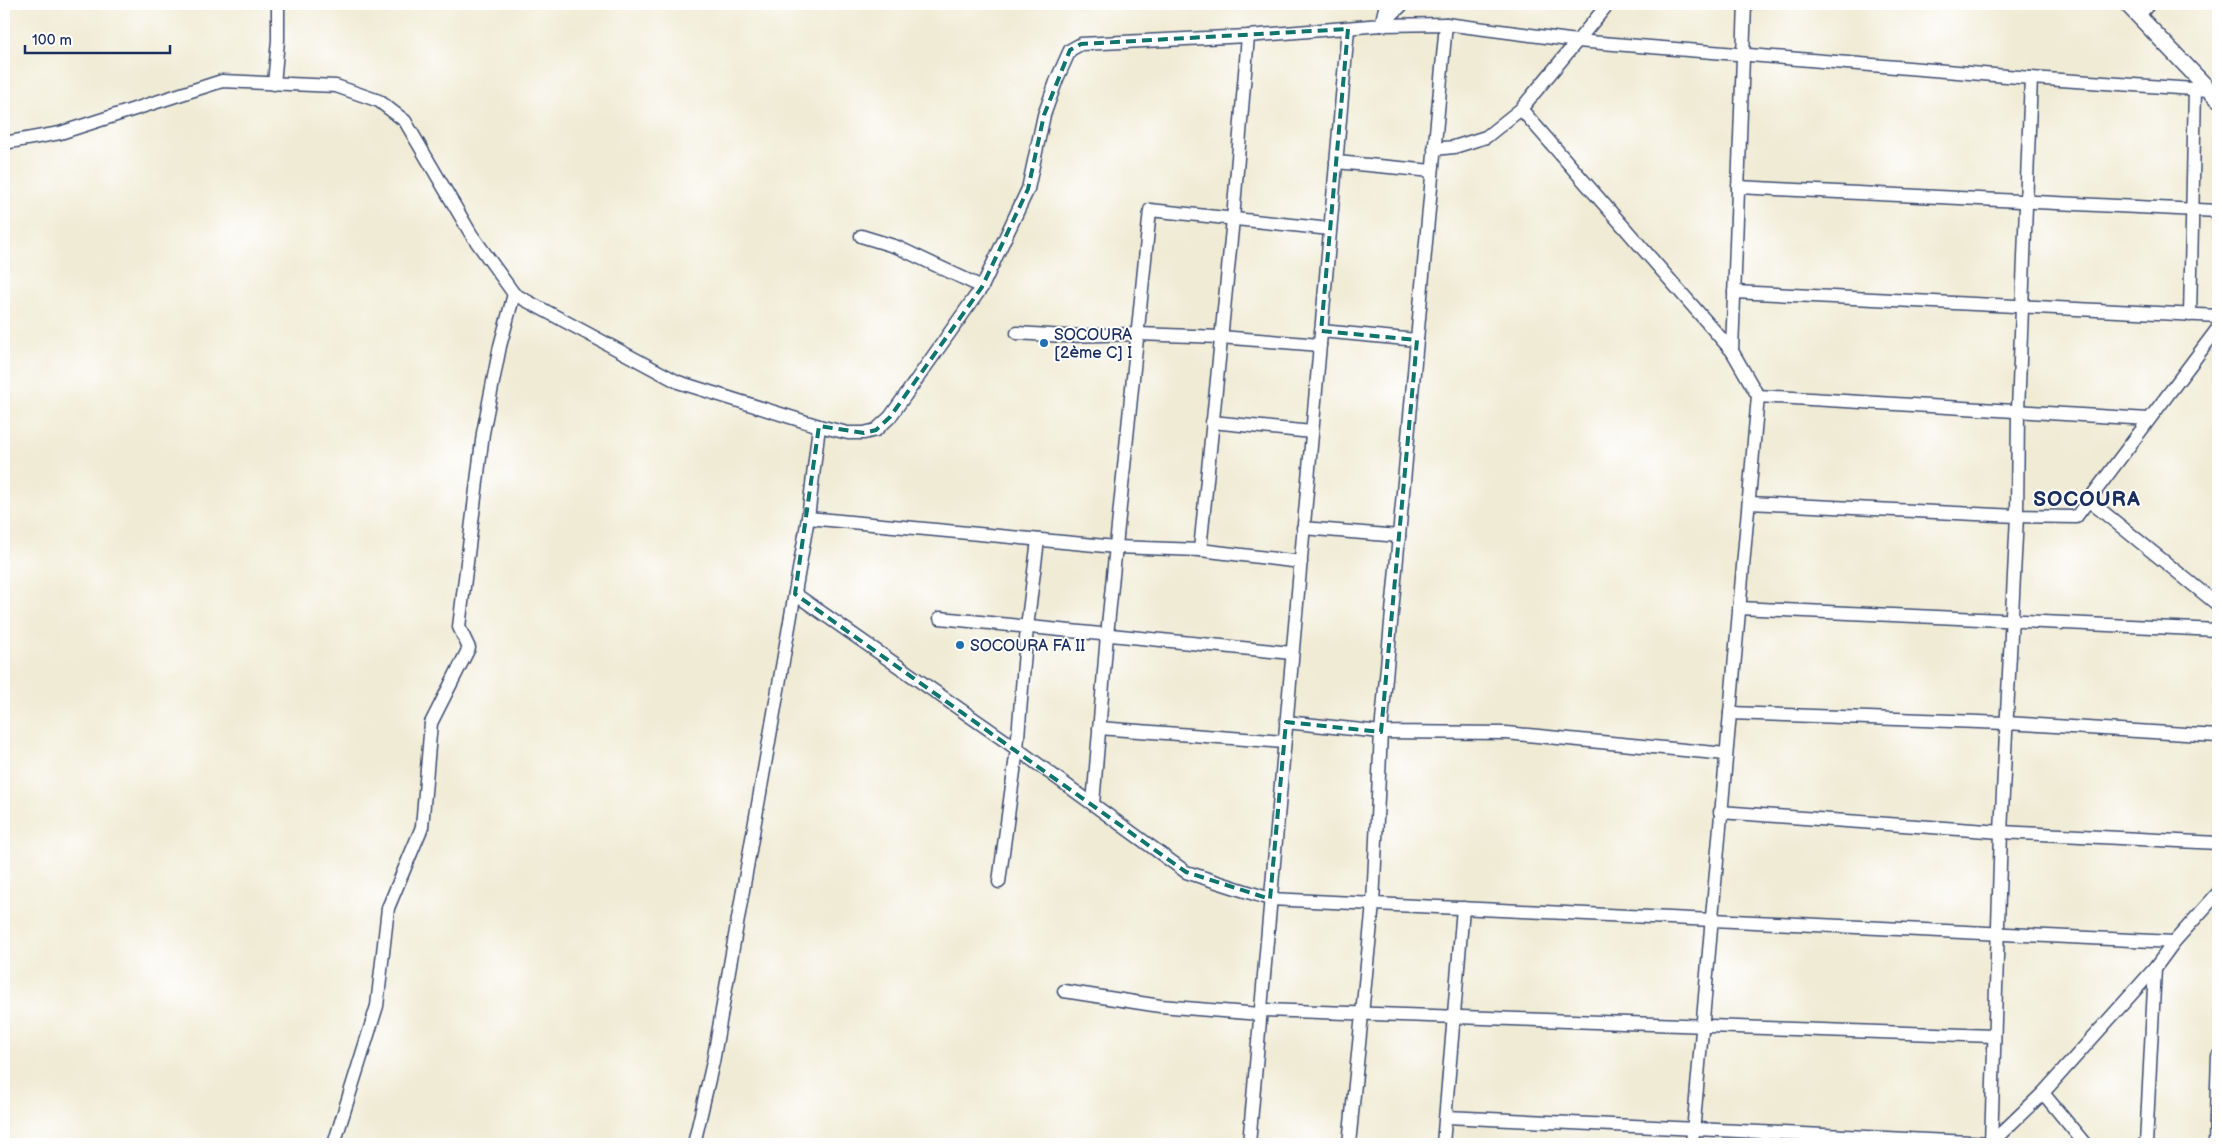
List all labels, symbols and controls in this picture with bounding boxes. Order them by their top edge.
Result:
scale bar [25,22,170,54]
text: 100 m [32,31,72,50]
place label: SOCOURA [2ème C] I [1054,326,1132,363]
marker: SOCOURA [2ème C] I [1038,337,1050,349]
district label: SOCOURA [2033,487,2141,512]
place label: SOCOURA FA II [970,637,1085,656]
marker: SOCOURA FA II [954,639,966,651]

